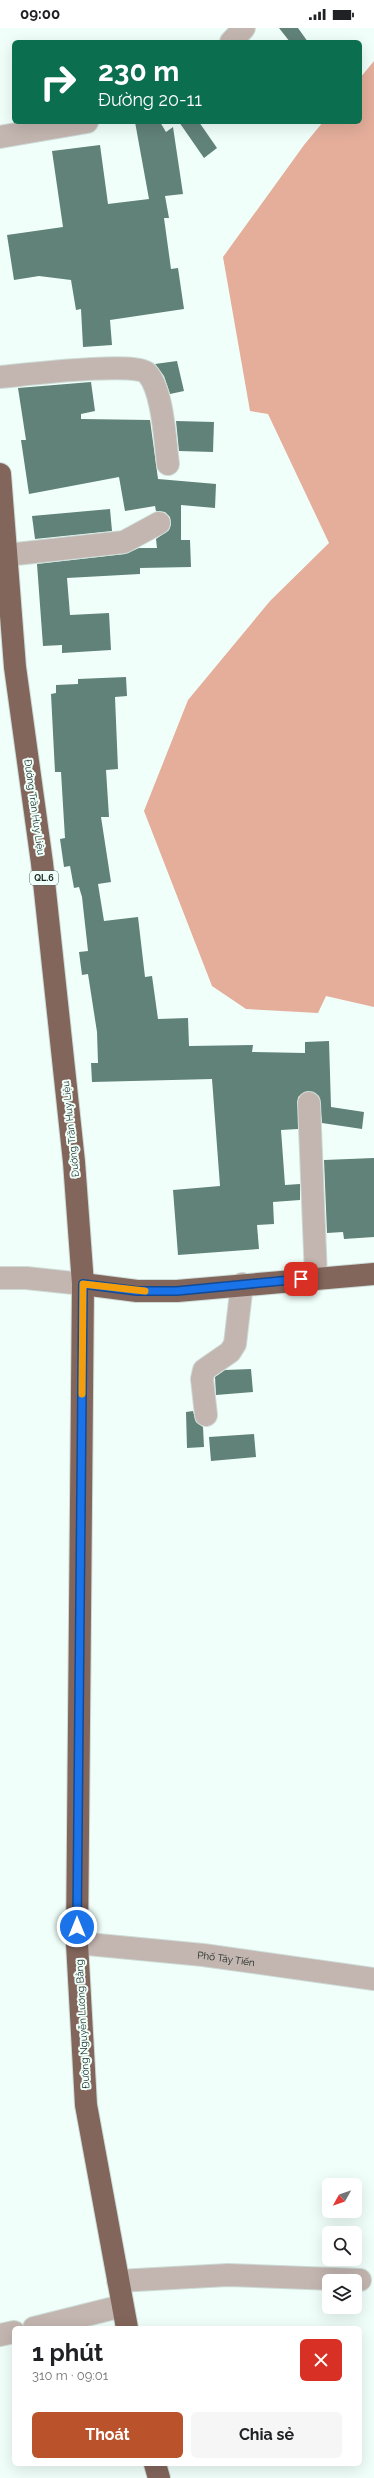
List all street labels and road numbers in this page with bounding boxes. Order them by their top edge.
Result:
street label: Đường Trần Huy Liệu [22,758,47,856]
road number: QL.6 [30,871,58,885]
street label: Đường Trần Huy Liệu [60,1080,81,1178]
street label: Phố Tây Tiến [197,1949,256,1968]
street label: Đường Nguyễn Lương Bằng [74,1959,91,2089]

